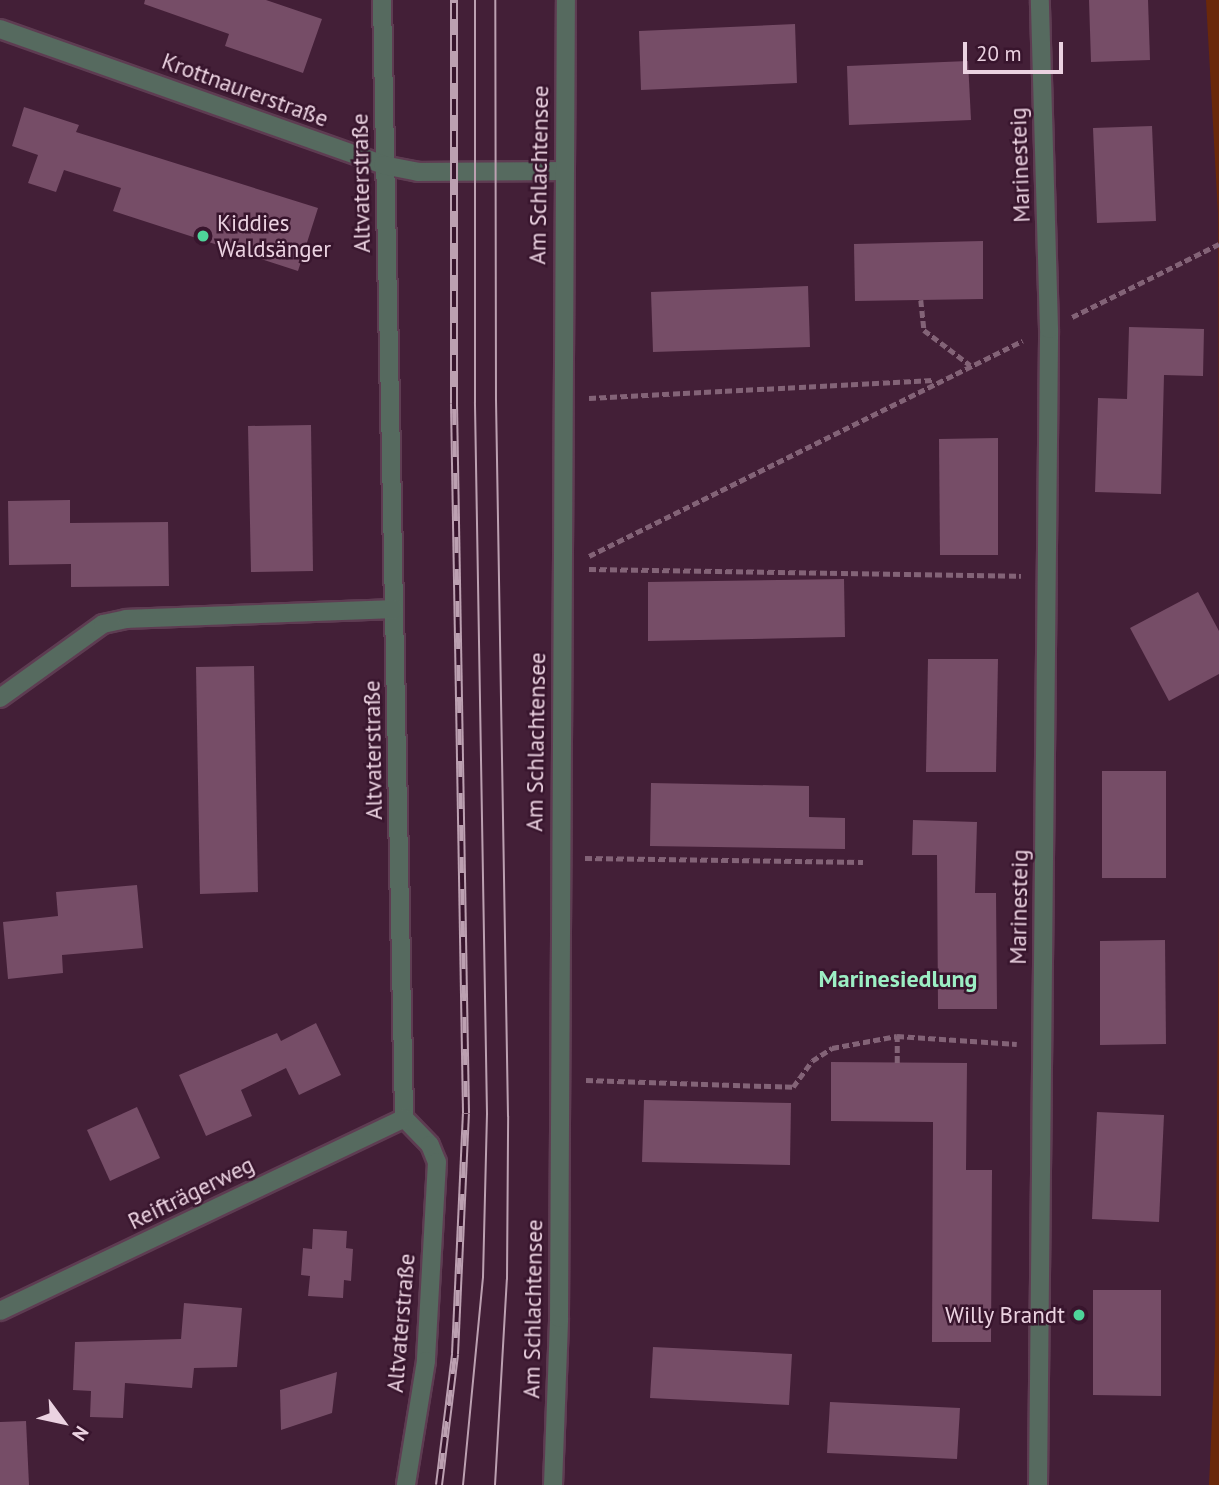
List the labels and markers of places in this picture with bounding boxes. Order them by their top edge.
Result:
place label: Kiddies Waldsänger [217,209,331,263]
marker: Kiddies Waldsänger [195,228,211,244]
place label: Willy Brandt [944,1301,1065,1329]
marker: Willy Brandt [1071,1307,1087,1323]

